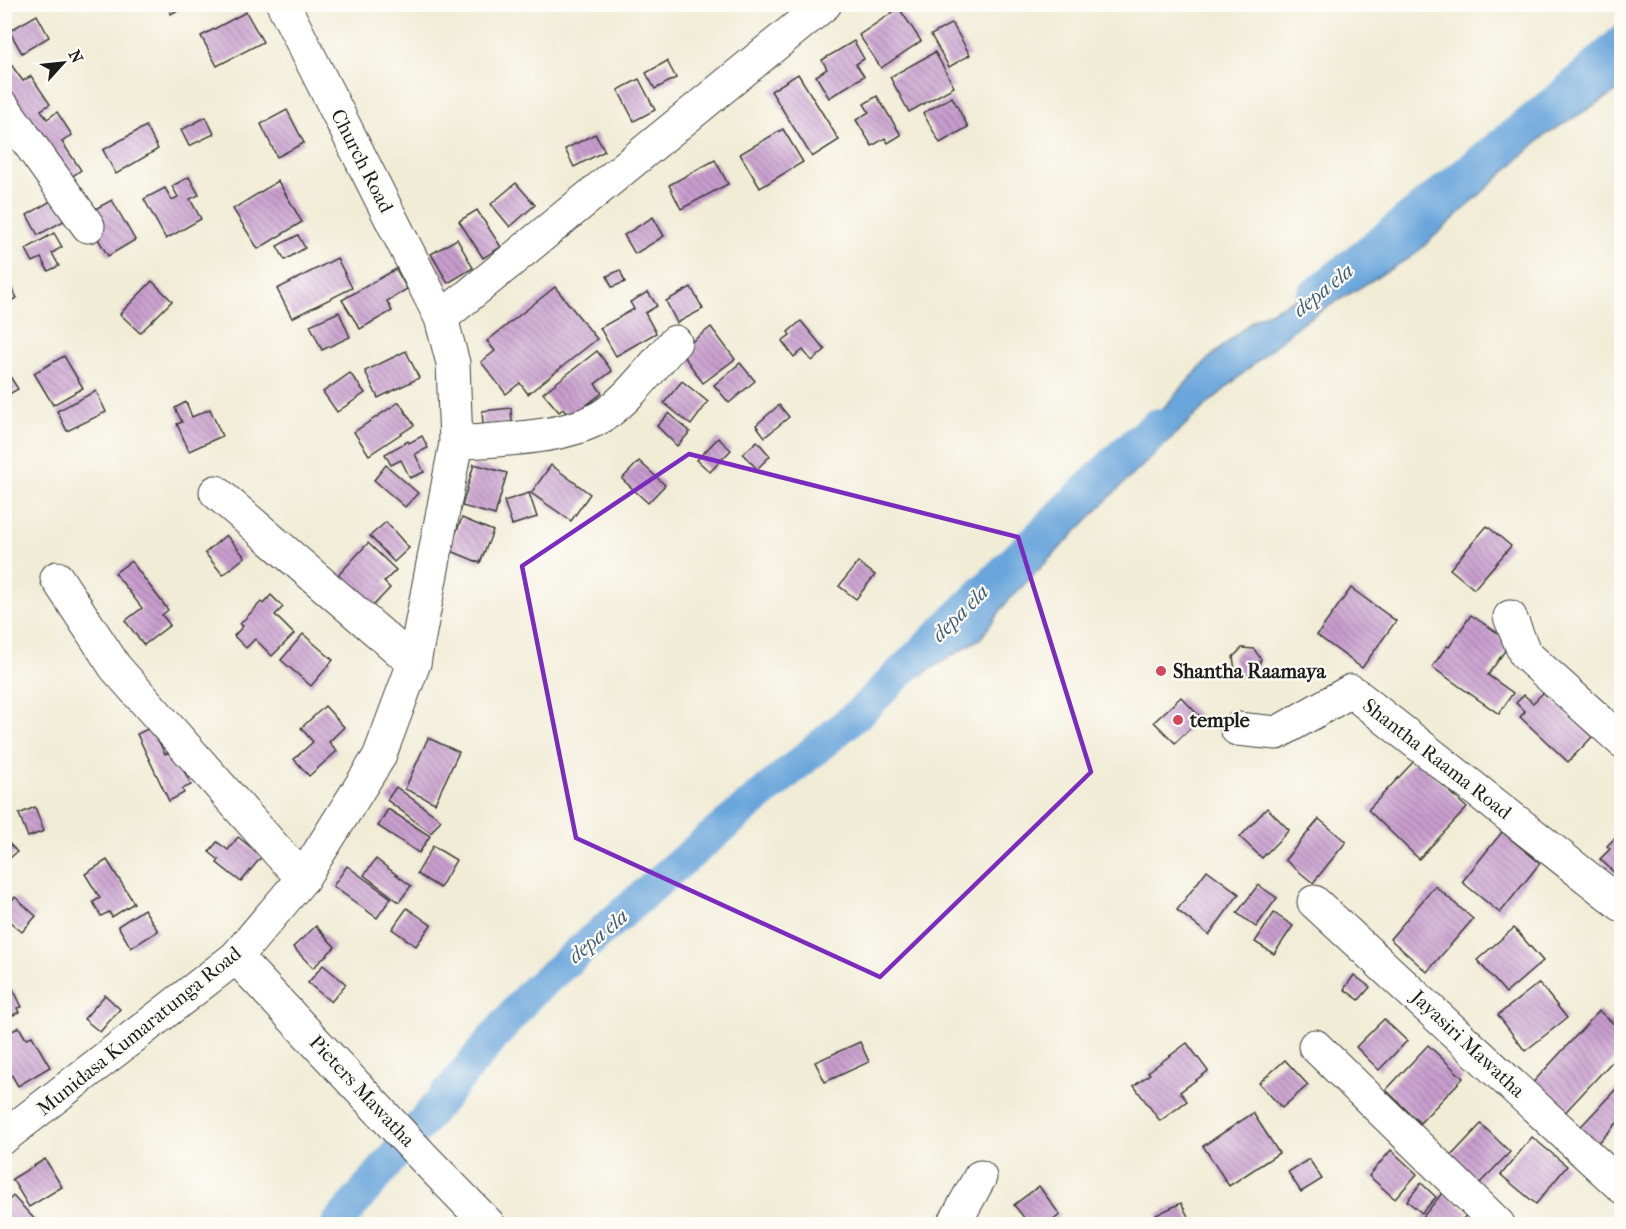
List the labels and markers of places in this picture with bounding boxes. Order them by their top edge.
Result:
place label: Shantha Raamaya [1173,660,1326,683]
marker: Shantha Raamaya [1154,664,1168,678]
place label: temple [1189,709,1250,732]
marker: temple [1171,713,1185,727]

